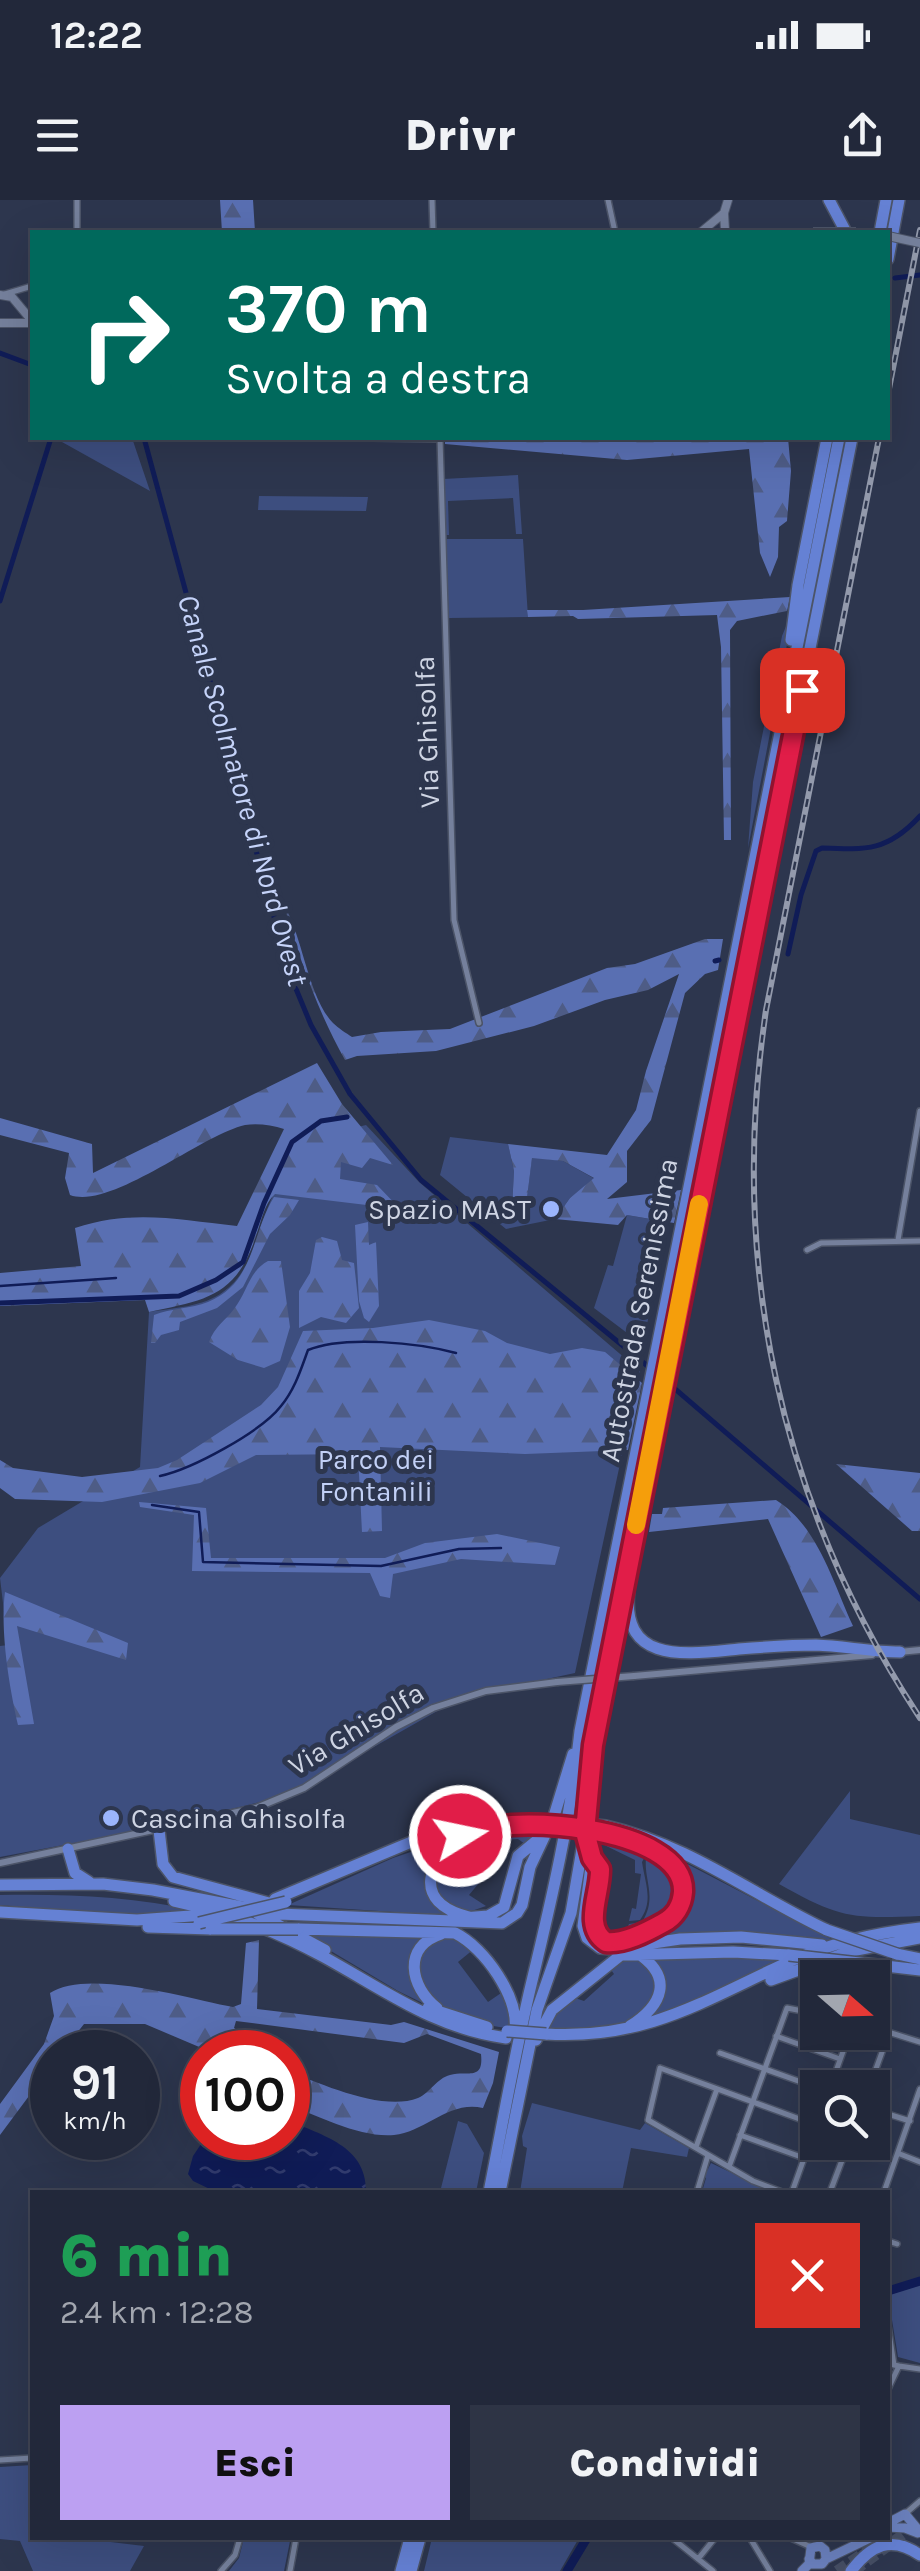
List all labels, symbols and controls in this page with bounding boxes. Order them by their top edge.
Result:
text: 12:22 [50,13,143,58]
icon: menu [30,108,85,163]
icon: share [835,108,890,163]
text: Drivr [405,109,515,161]
text: 370 m [225,268,432,350]
icon: right [60,270,190,400]
text: Svolta a destra [225,352,531,404]
water label: Canale Scolmatore di Nord Ovest [170,590,316,990]
pin [760,648,845,733]
street label: Via Ghisolfa [408,655,446,809]
icon: arrive [775,663,830,718]
street label: Autostrada Serenissima [593,1155,685,1465]
place label: Spazio MAST [368,1193,531,1226]
marker: Spazio MAST [540,1198,562,1220]
park label: Parco dei Fontanili [318,1443,434,1508]
street label: Via Ghisolfa [282,1676,430,1782]
position arrow [408,1784,512,1888]
place label: Cascina Ghisolfa [131,1802,346,1835]
marker: Cascina Ghisolfa [100,1807,122,1829]
north arrow [800,1960,890,2050]
map controls [800,1960,890,2160]
speed limit sign: 100 [180,2030,310,2160]
text: 91 [71,2053,119,2112]
button: search [800,2070,890,2160]
text: km/h [63,2106,127,2135]
text: 6 min [60,2221,233,2291]
button: close [755,2223,860,2328]
text: 2.4 km · 12:28 [60,2294,253,2331]
button: Esci [60,2405,450,2520]
button: Condividi [470,2405,860,2520]

